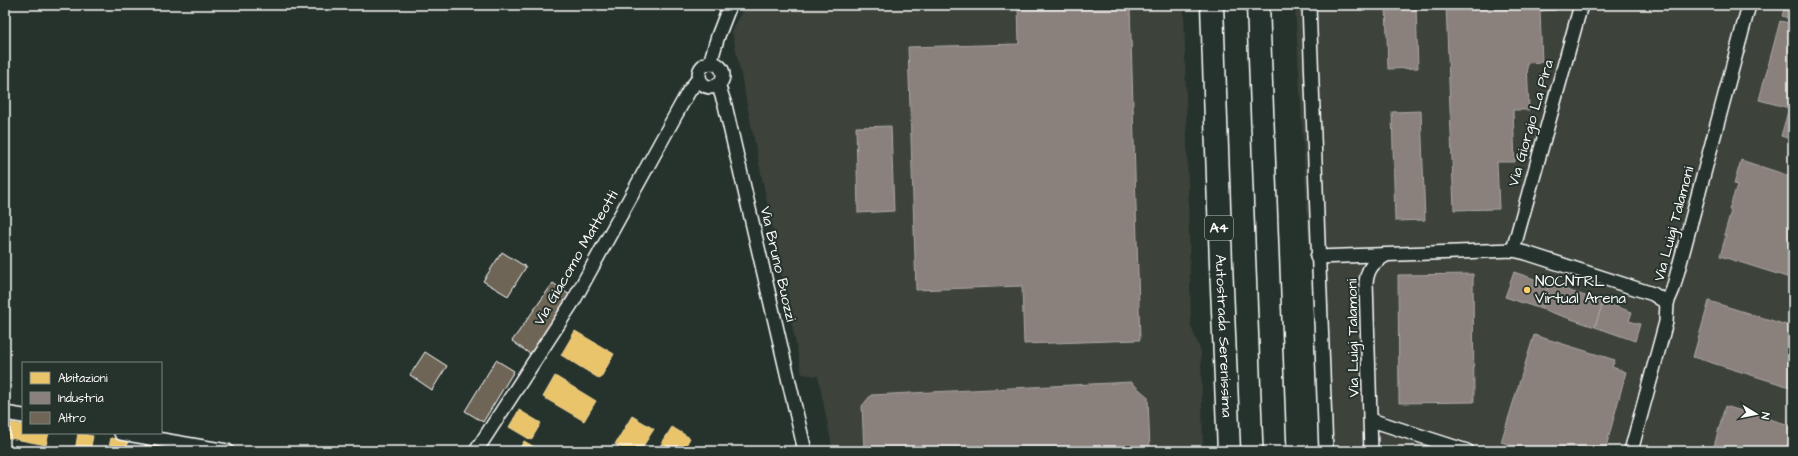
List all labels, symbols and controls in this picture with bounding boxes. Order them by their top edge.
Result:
street label: Via Giorgio La Pira [1503,57,1560,189]
street label: Via Luigi Talamoni [1649,163,1701,284]
street label: Via Giacomo Matteotti [529,186,624,329]
street label: Via Bruno Buozzi [755,204,802,324]
road number: A4 [1205,216,1233,240]
street label: Autostrada Serenissima [1210,254,1238,418]
place label: NOCNTRL Virtual Arena [1535,271,1626,309]
street label: Via Luigi Talamoni [1341,278,1366,397]
marker: NOCNTRL Virtual Arena [1522,285,1532,295]
legend [22,362,162,434]
text: Abitazioni [58,370,108,387]
text: Industria [58,390,103,407]
north arrow [1736,394,1776,434]
text: Altro [58,410,86,427]
text: N [1757,411,1773,420]

